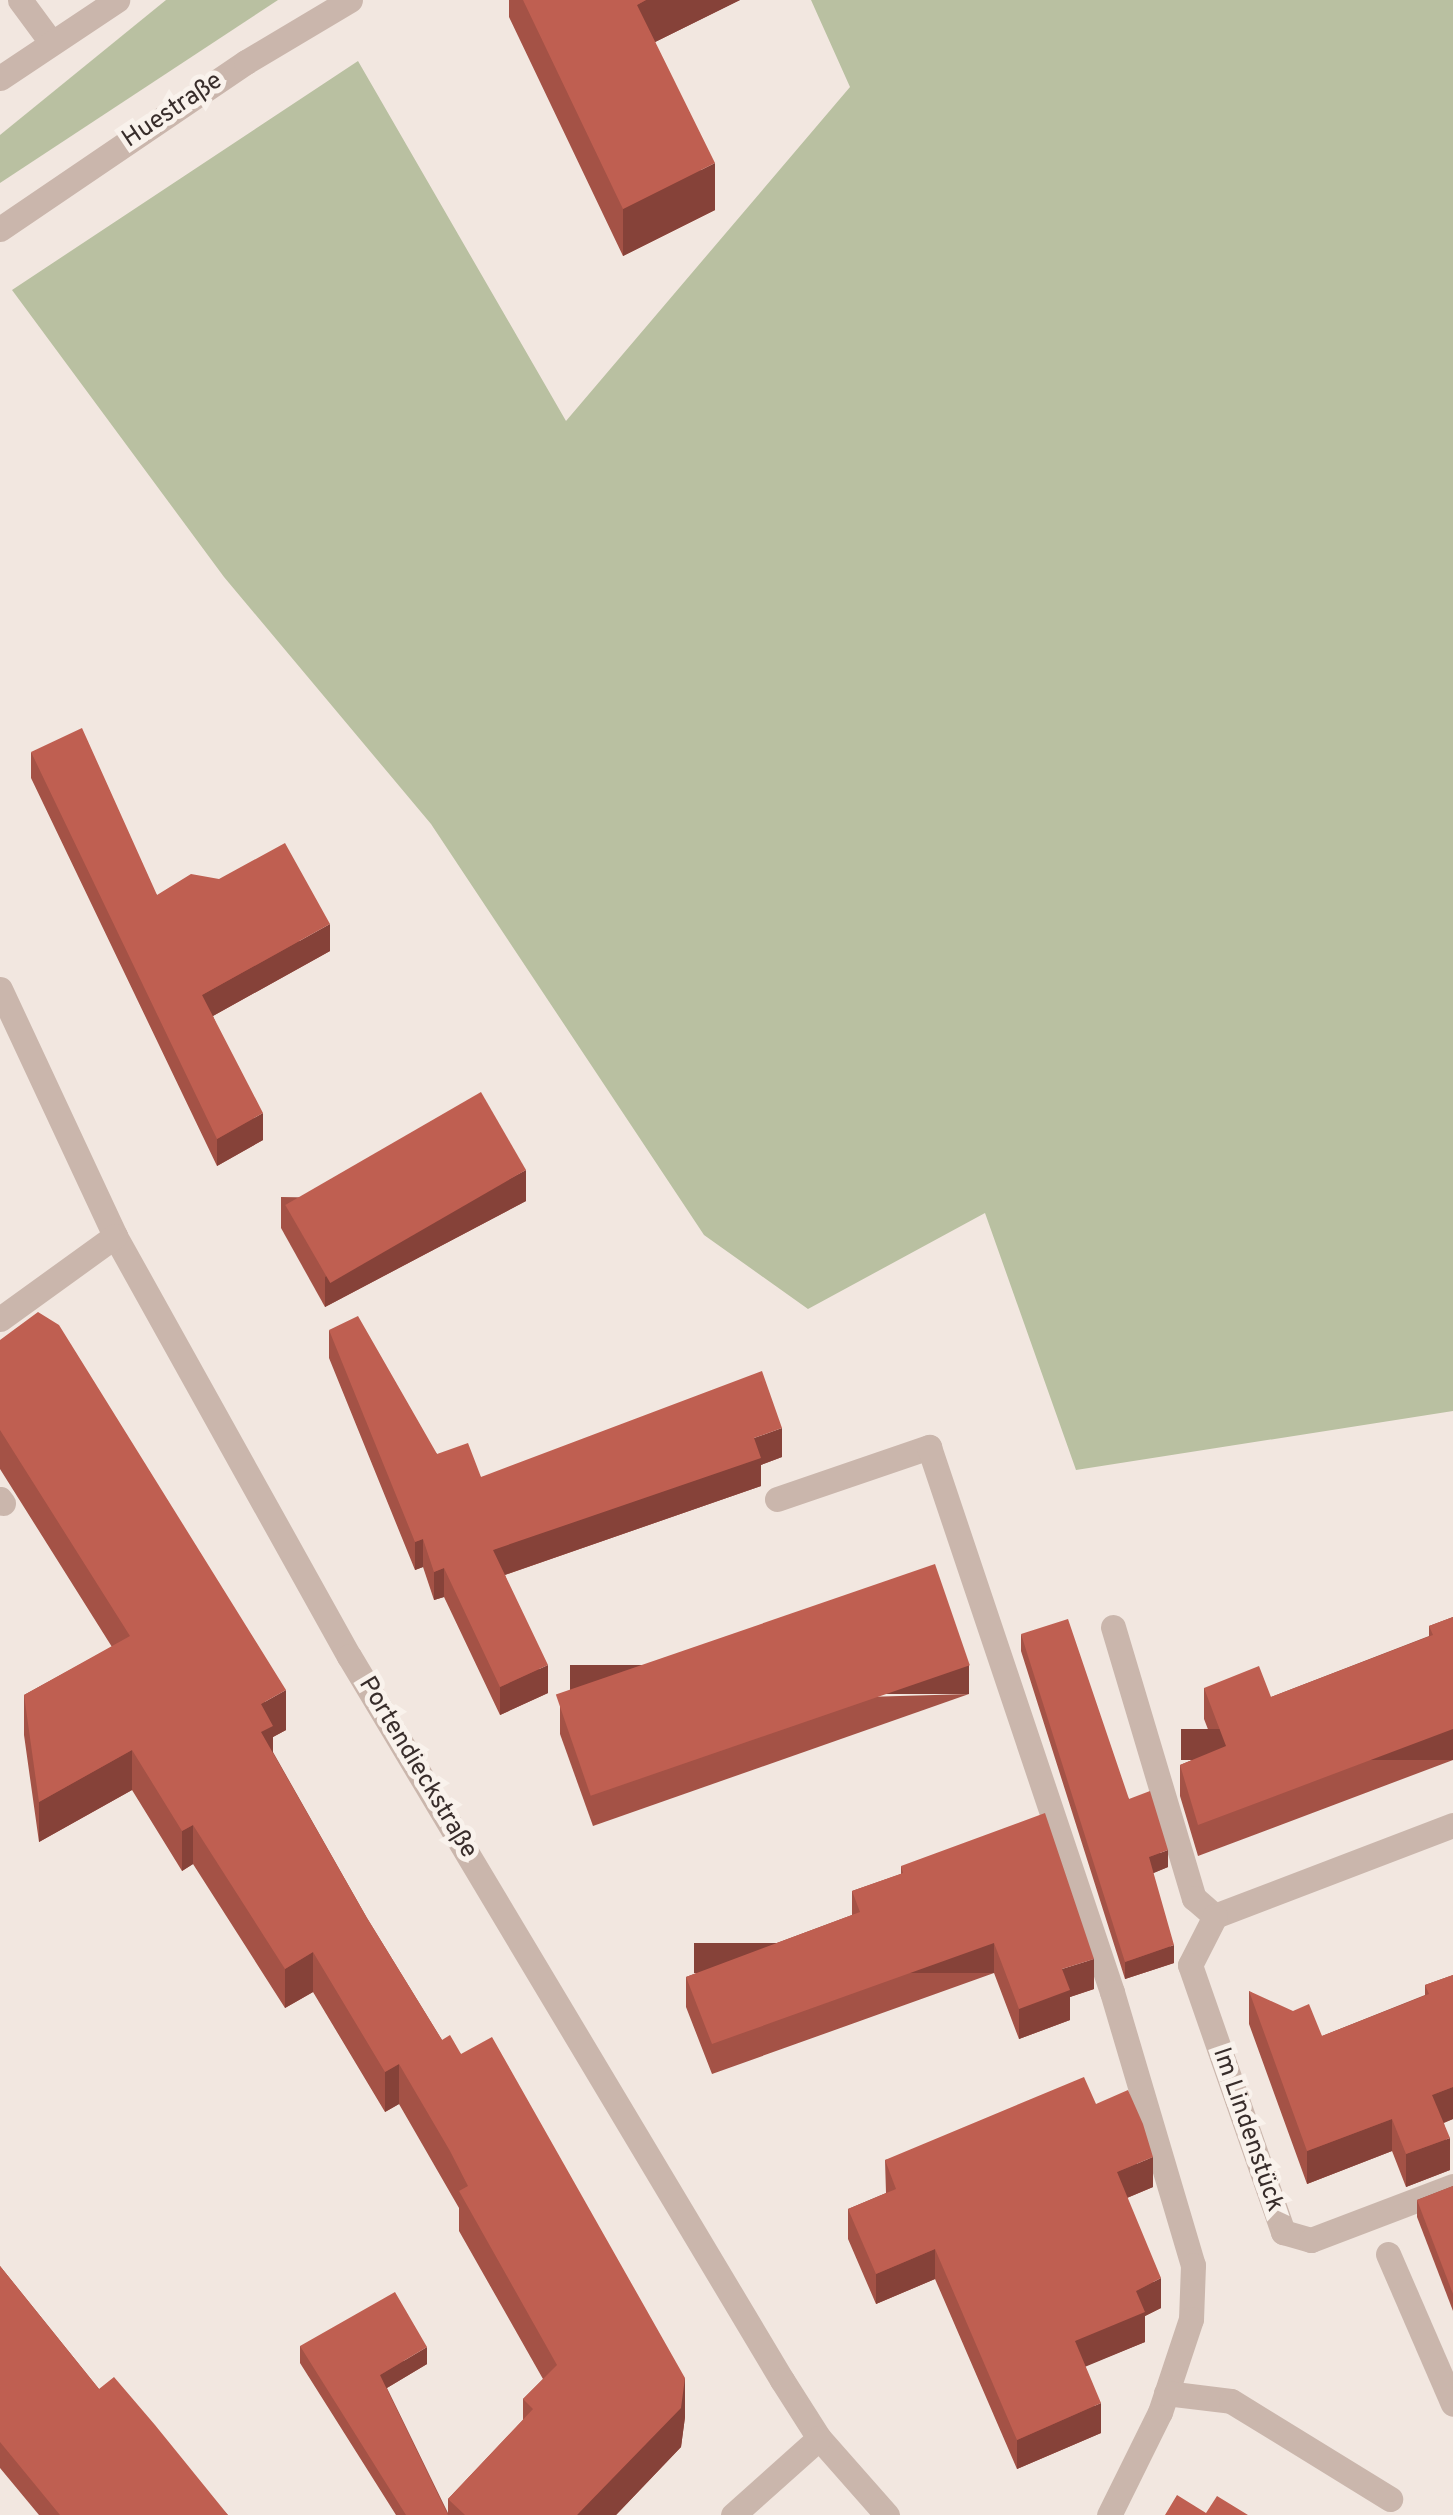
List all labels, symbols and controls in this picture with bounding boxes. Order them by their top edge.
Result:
street label: Huestraße [117,67,229,155]
street label: Portendieckstraße [351,1672,483,1864]
street label: Im Lindenstück [1205,2044,1289,2216]

